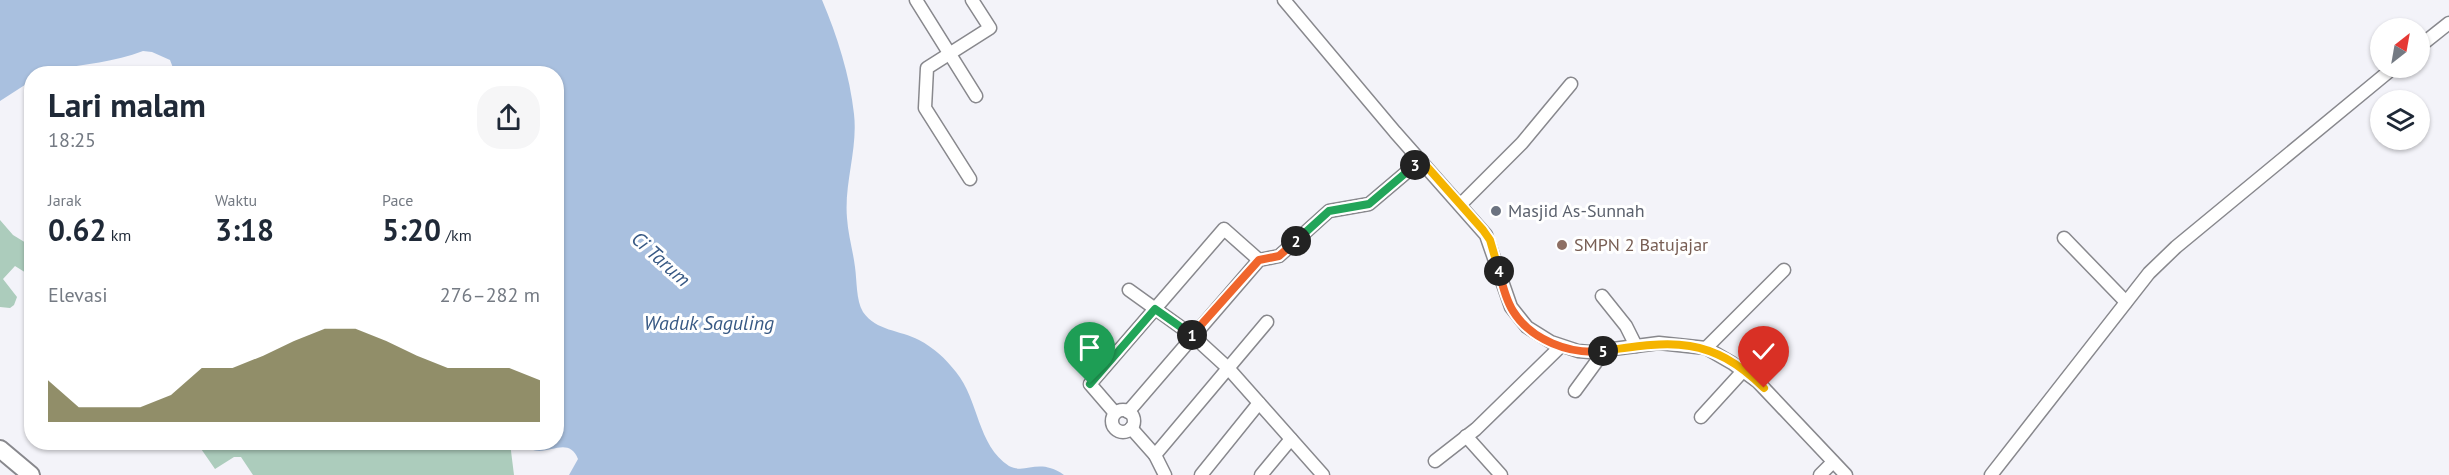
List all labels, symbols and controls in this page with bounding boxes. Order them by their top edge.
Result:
north arrow [2370,18,2430,78]
map controls [2370,18,2430,150]
text: Lari malam [48,83,206,126]
button: share [477,86,540,149]
button: layers [2370,90,2430,150]
text: 18:25 [48,127,96,153]
pin: 3 [1400,150,1430,180]
text: 3 [1410,155,1420,175]
text: Jarak [48,190,82,210]
text: Waktu [215,190,257,210]
text: Pace [382,190,413,210]
place label: Masjid As-Sunnah [1508,199,1645,222]
marker: Masjid As-Sunnah [1489,204,1503,218]
text: 0.62 [48,210,106,249]
text: 3:18 [215,210,274,249]
text: 5:20 [382,210,441,249]
text: km [106,225,131,245]
text: /km [441,225,472,245]
water label: Ci Tarum [626,226,696,292]
pin: 2 [1281,226,1311,256]
text: 2 [1291,231,1301,251]
place label: SMPN 2 Batujajar [1574,233,1708,256]
marker: SMPN 2 Batujajar [1555,238,1569,252]
pin: 4 [1484,256,1514,286]
text: 4 [1494,261,1504,281]
text: Elevasi [48,282,108,308]
text: 276–282 m [440,282,540,308]
water label: Waduk Saguling [644,310,774,336]
pin: 1 [1177,320,1207,350]
pin [1064,322,1115,384]
text: 1 [1187,325,1197,345]
pin [1738,326,1789,388]
icon: arrive [1073,331,1106,364]
icon: check [1747,335,1780,368]
pin: 5 [1588,336,1618,366]
text: 5 [1598,341,1608,361]

